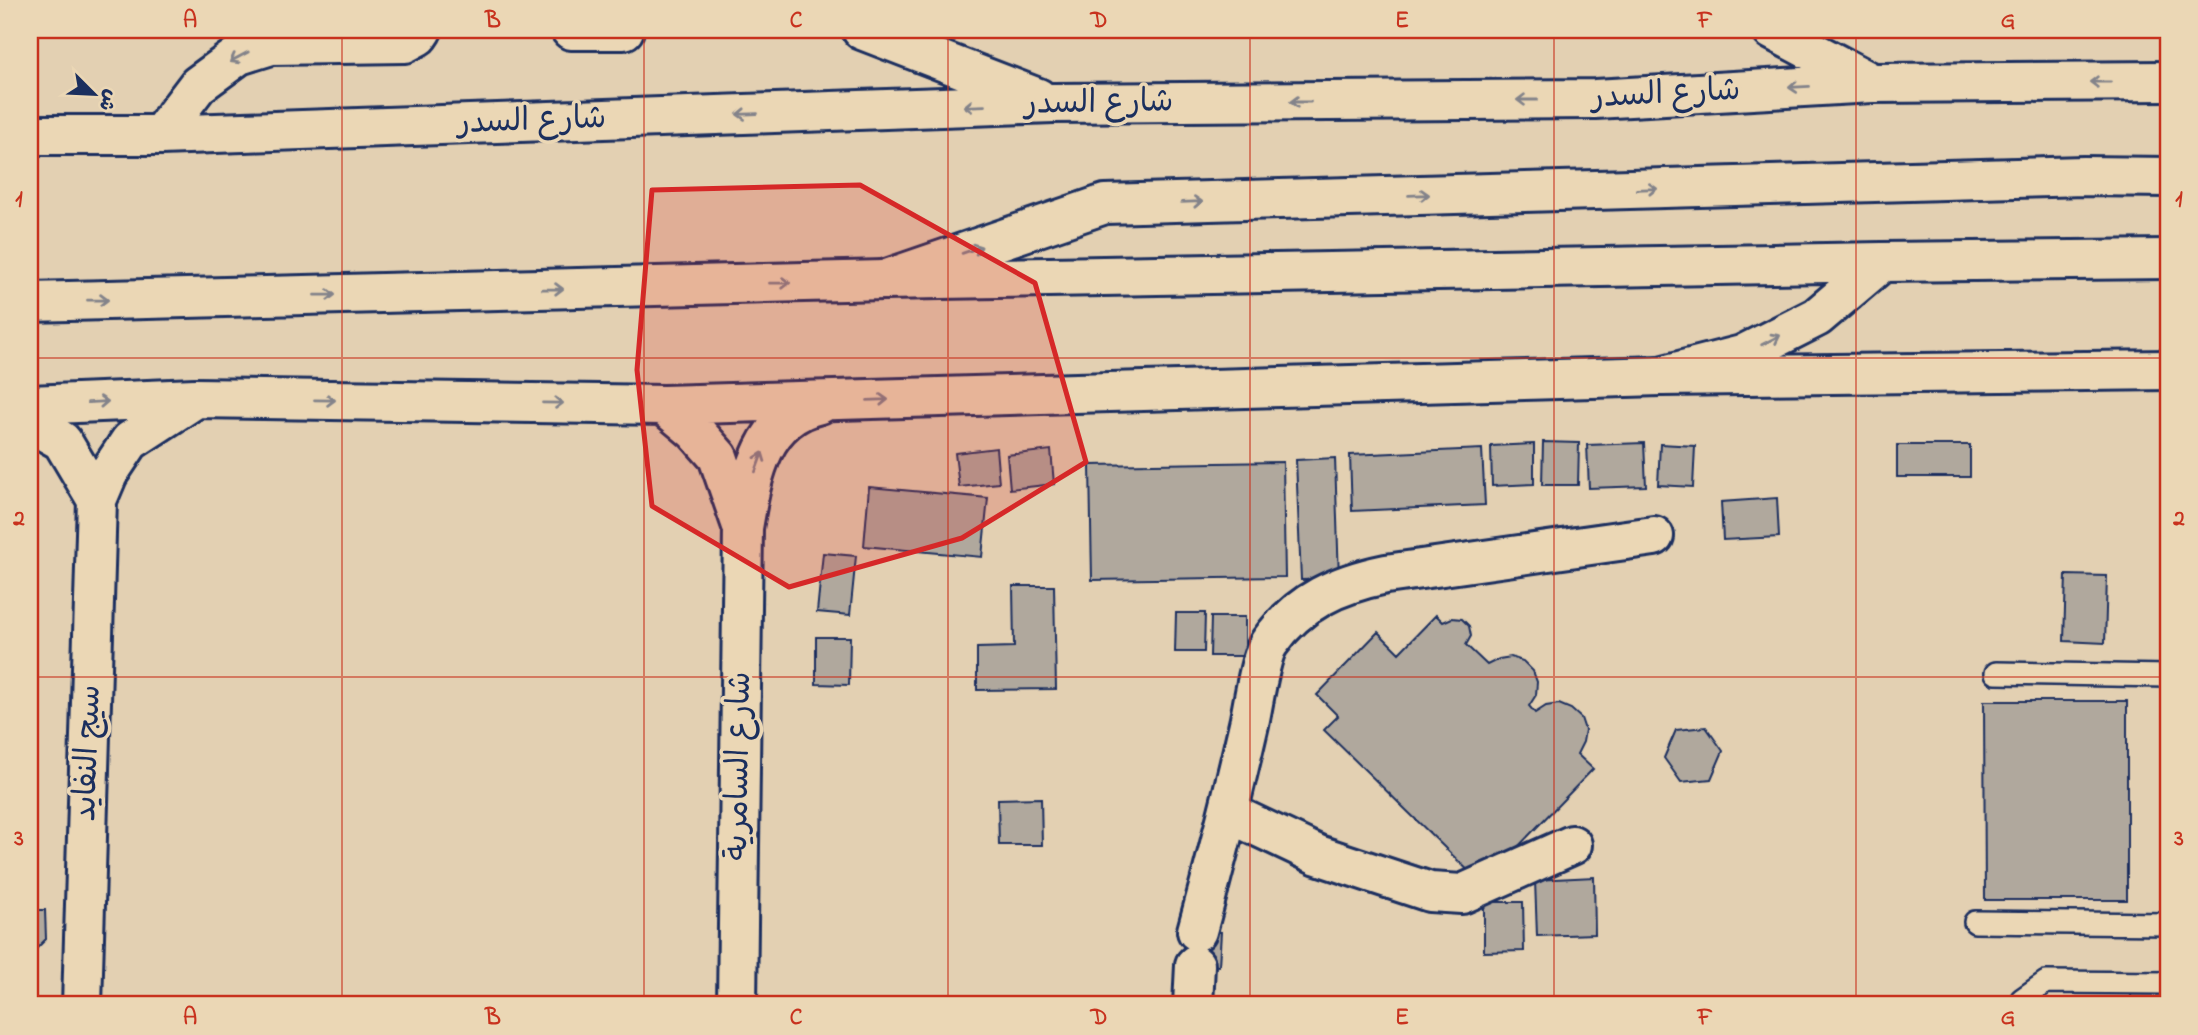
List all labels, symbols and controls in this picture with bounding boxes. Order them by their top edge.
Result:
text: A [183,5,197,38]
text: B [484,5,501,38]
text: C [790,5,803,38]
text: D [1090,5,1107,38]
text: E [1395,5,1409,38]
text: F [1697,5,1713,38]
text: G [2001,5,2015,38]
one-way arrow [229,51,250,65]
north arrow [60,60,130,130]
street label: شارع السدر [1587,68,1742,123]
one-way arrow [2089,75,2112,89]
street label: شارع السدر [1021,79,1174,129]
one-way arrow [1788,81,1811,94]
text: ش [91,85,124,115]
one-way arrow [1516,93,1539,107]
one-way arrow [1288,95,1311,108]
street label: شارع السدر [454,96,607,148]
one-way arrow [963,100,986,113]
one-way arrow [736,108,759,121]
one-way arrow [1635,182,1658,196]
text: 1 [15,184,23,217]
text: 1 [2175,184,2183,217]
one-way arrow [1408,189,1431,202]
one-way arrow [1180,195,1203,208]
one-way arrow [961,243,983,255]
one-way arrow [769,276,792,290]
one-way arrow [541,282,564,295]
one-way arrow [314,288,337,301]
one-way arrow [86,294,109,307]
one-way arrow [1760,333,1781,347]
one-way arrow [314,393,337,407]
one-way arrow [866,393,889,406]
one-way arrow [86,396,109,409]
one-way arrow [541,396,564,410]
one-way arrow [754,451,766,473]
text: 2 [12,503,25,536]
text: 2 [2172,503,2185,536]
street label: شارع السامرية [715,671,765,861]
street label: سيج النفايد [63,684,115,822]
text: 3 [13,823,24,856]
text: 3 [2173,823,2184,856]
text: A [183,1002,197,1035]
text: B [484,1002,501,1035]
text: C [790,1002,803,1035]
text: D [1090,1002,1107,1035]
text: E [1395,1002,1409,1035]
text: F [1697,1002,1713,1035]
text: G [2001,1002,2015,1035]

